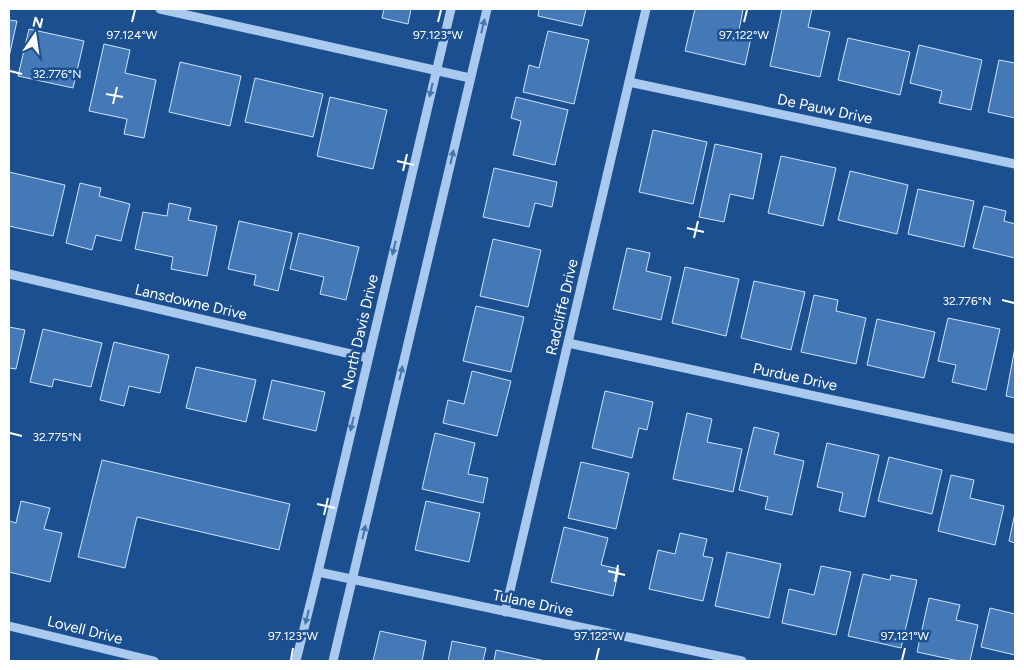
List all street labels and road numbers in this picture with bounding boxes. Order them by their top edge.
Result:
street label: De Pauw Drive [776,90,874,128]
street label: Radcliffe Drive [542,257,582,357]
street label: North Davis Drive [338,273,382,391]
street label: Lansdowne Drive [133,280,249,324]
street label: Purdue Drive [751,359,839,395]
street label: Tulane Drive [491,586,575,620]
street label: Lovell Drive [45,612,125,648]

